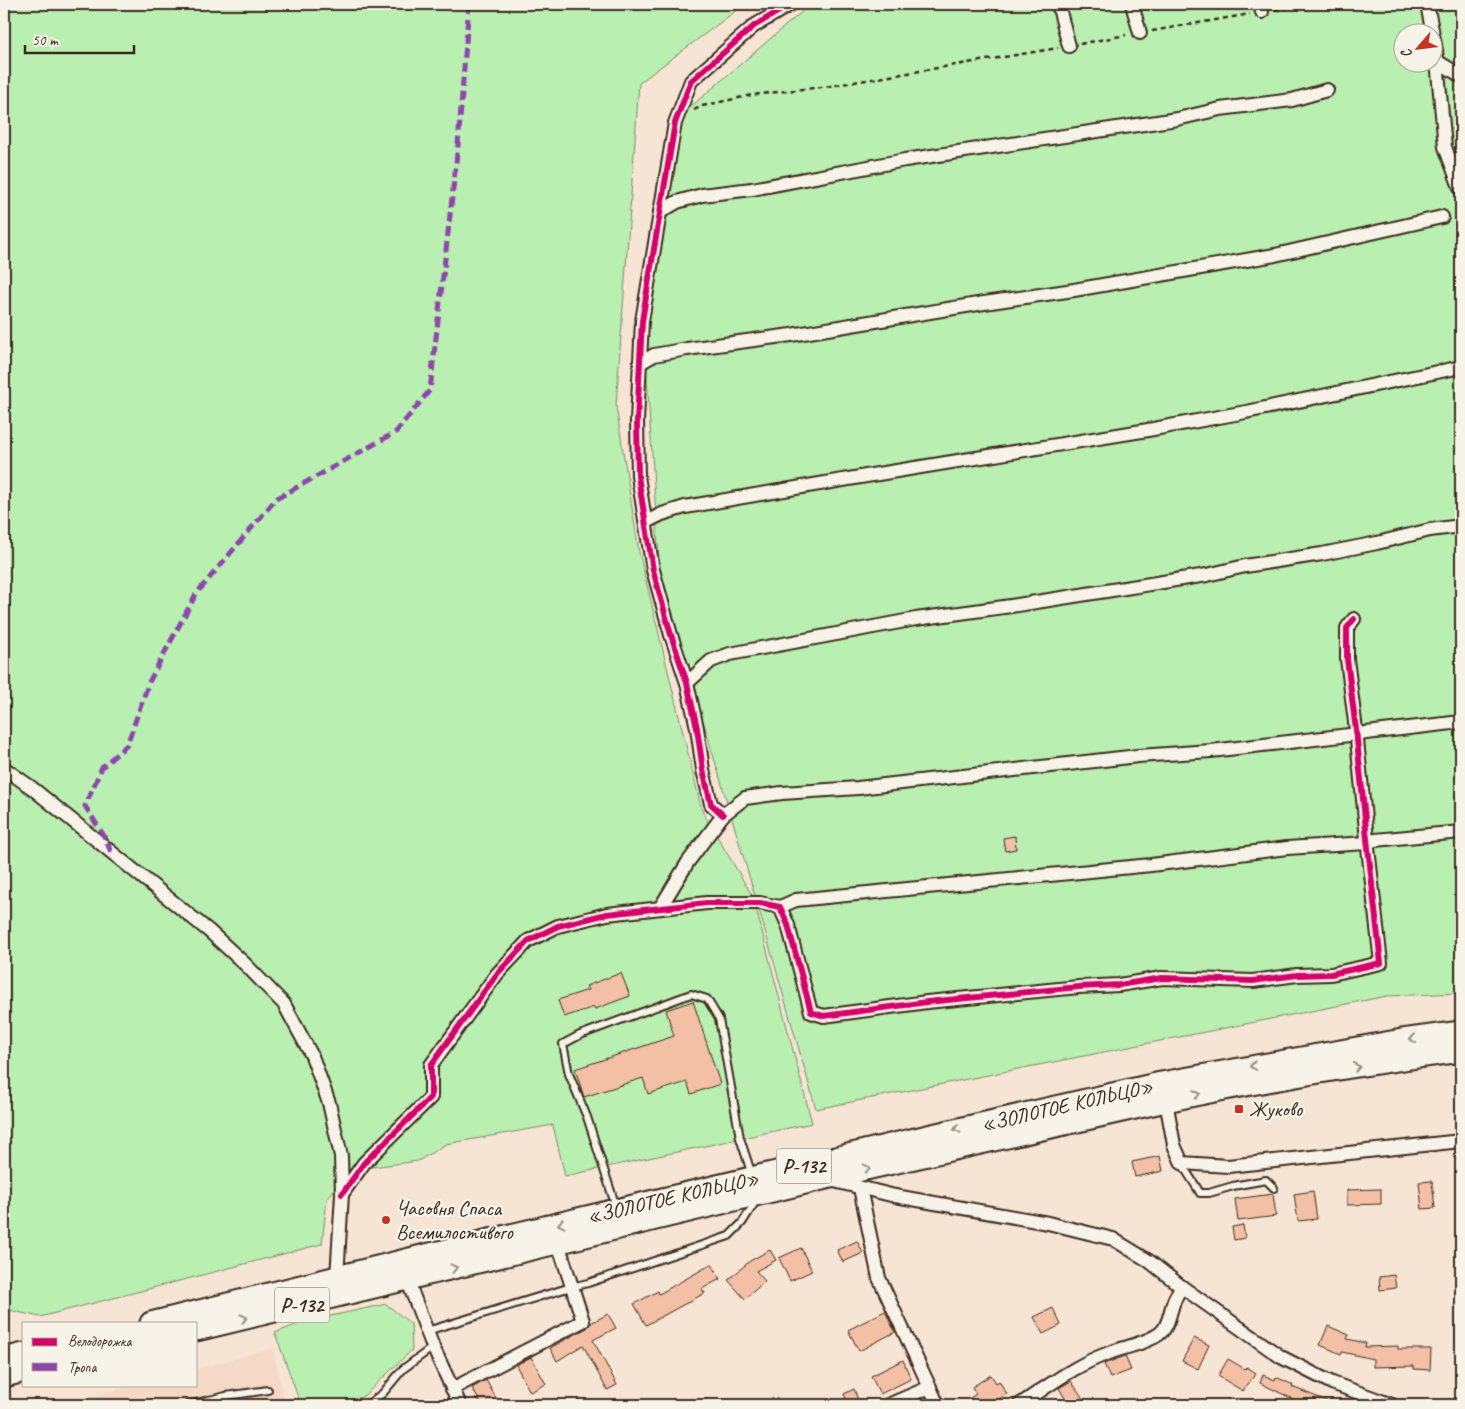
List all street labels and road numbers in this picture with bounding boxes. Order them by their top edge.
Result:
street label: «ЗОЛОТОЕ КОЛЬЦО» [979,1073,1156,1137]
road number: Р-132 [776,1148,832,1184]
street label: «ЗОЛОТОЕ КОЛЬЦО» [585,1165,762,1229]
road number: Р-132 [274,1288,330,1322]

